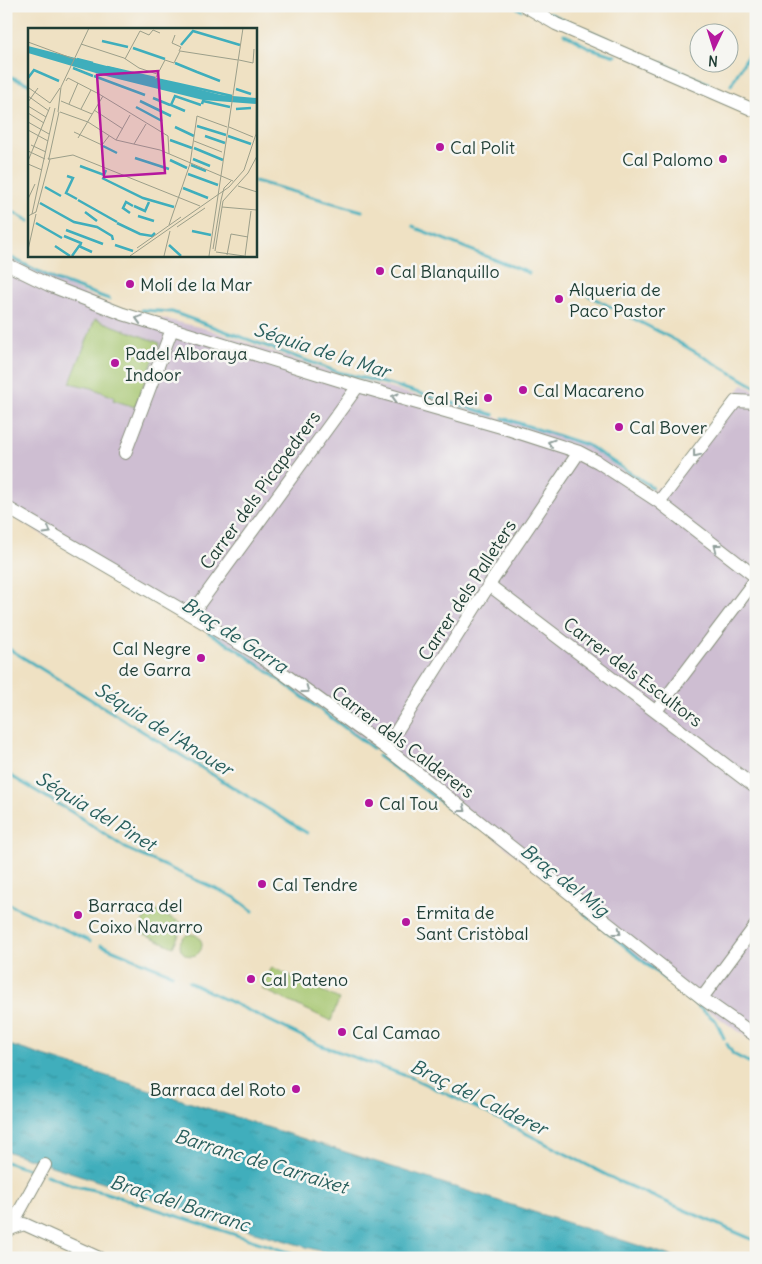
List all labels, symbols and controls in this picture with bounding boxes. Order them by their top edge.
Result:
north arrow [690,22,740,72]
inset map [28,28,256,256]
text: N [708,52,719,70]
place label: Cal Polit [450,136,515,159]
marker: Cal Polit [434,141,446,153]
place label: Cal Palomo [622,148,713,171]
marker: Cal Palomo [717,153,729,165]
place label: Cal Blanquillo [390,260,500,283]
marker: Cal Blanquillo [374,265,386,277]
place label: Molí de la Mar [140,273,253,296]
marker: Molí de la Mar [124,278,136,290]
place label: Alqueria de Paco Pastor [569,278,666,322]
marker: Alqueria de Paco Pastor [553,293,565,305]
one-way arrow [135,315,144,325]
water label: Séquia de la Mar [251,317,395,384]
place label: Padel Alboraya Indoor [125,342,248,386]
marker: Padel Alboraya Indoor [109,357,121,369]
place label: Cal Macareno [533,379,644,402]
marker: Cal Macareno [517,384,529,396]
place label: Cal Rei [423,387,478,410]
one-way arrow [391,392,400,402]
marker: Cal Rei [482,392,494,404]
street label: Carrer dels Picapedrers [195,406,325,574]
place label: Cal Bover [629,416,708,439]
marker: Cal Bover [613,421,625,433]
one-way arrow [547,439,556,449]
one-way arrow [693,448,701,457]
street label: Carrer dels Palleters [413,515,521,665]
one-way arrow [43,525,52,535]
one-way arrow [713,544,723,553]
water label: Braç de Garra [178,592,293,679]
street label: Carrer dels Escultors [559,612,707,732]
place label: Cal Negre de Garra [112,637,191,681]
marker: Cal Negre de Garra [195,652,207,664]
water label: Séquia de l'Anouer [91,677,239,782]
street label: Carrer dels Calderers [327,681,479,803]
one-way arrow [300,684,310,693]
water label: Séquia del Pinet [32,766,162,858]
place label: Cal Tou [379,792,438,815]
marker: Cal Tou [363,797,375,809]
one-way arrow [457,804,466,812]
water label: Braç del Mig [516,838,615,923]
place label: Cal Tendre [272,873,358,896]
marker: Cal Tendre [256,878,268,890]
place label: Barraca del Coixo Navarro [88,894,203,938]
place label: Ermita de Sant Cristòbal [416,901,529,945]
marker: Barraca del Coixo Navarro [72,909,84,921]
marker: Ermita de Sant Cristòbal [400,916,412,928]
one-way arrow [612,926,621,934]
place label: Cal Pateno [261,968,348,991]
marker: Cal Pateno [245,973,257,985]
place label: Cal Camao [352,1021,440,1044]
marker: Cal Camao [336,1026,348,1038]
water label: Braç del Calderer [407,1054,553,1141]
place label: Barraca del Roto [150,1078,286,1101]
marker: Barraca del Roto [290,1083,302,1095]
water label: Barranc de Carraixet [172,1123,353,1199]
water label: Braç del Barranc [107,1169,254,1237]

